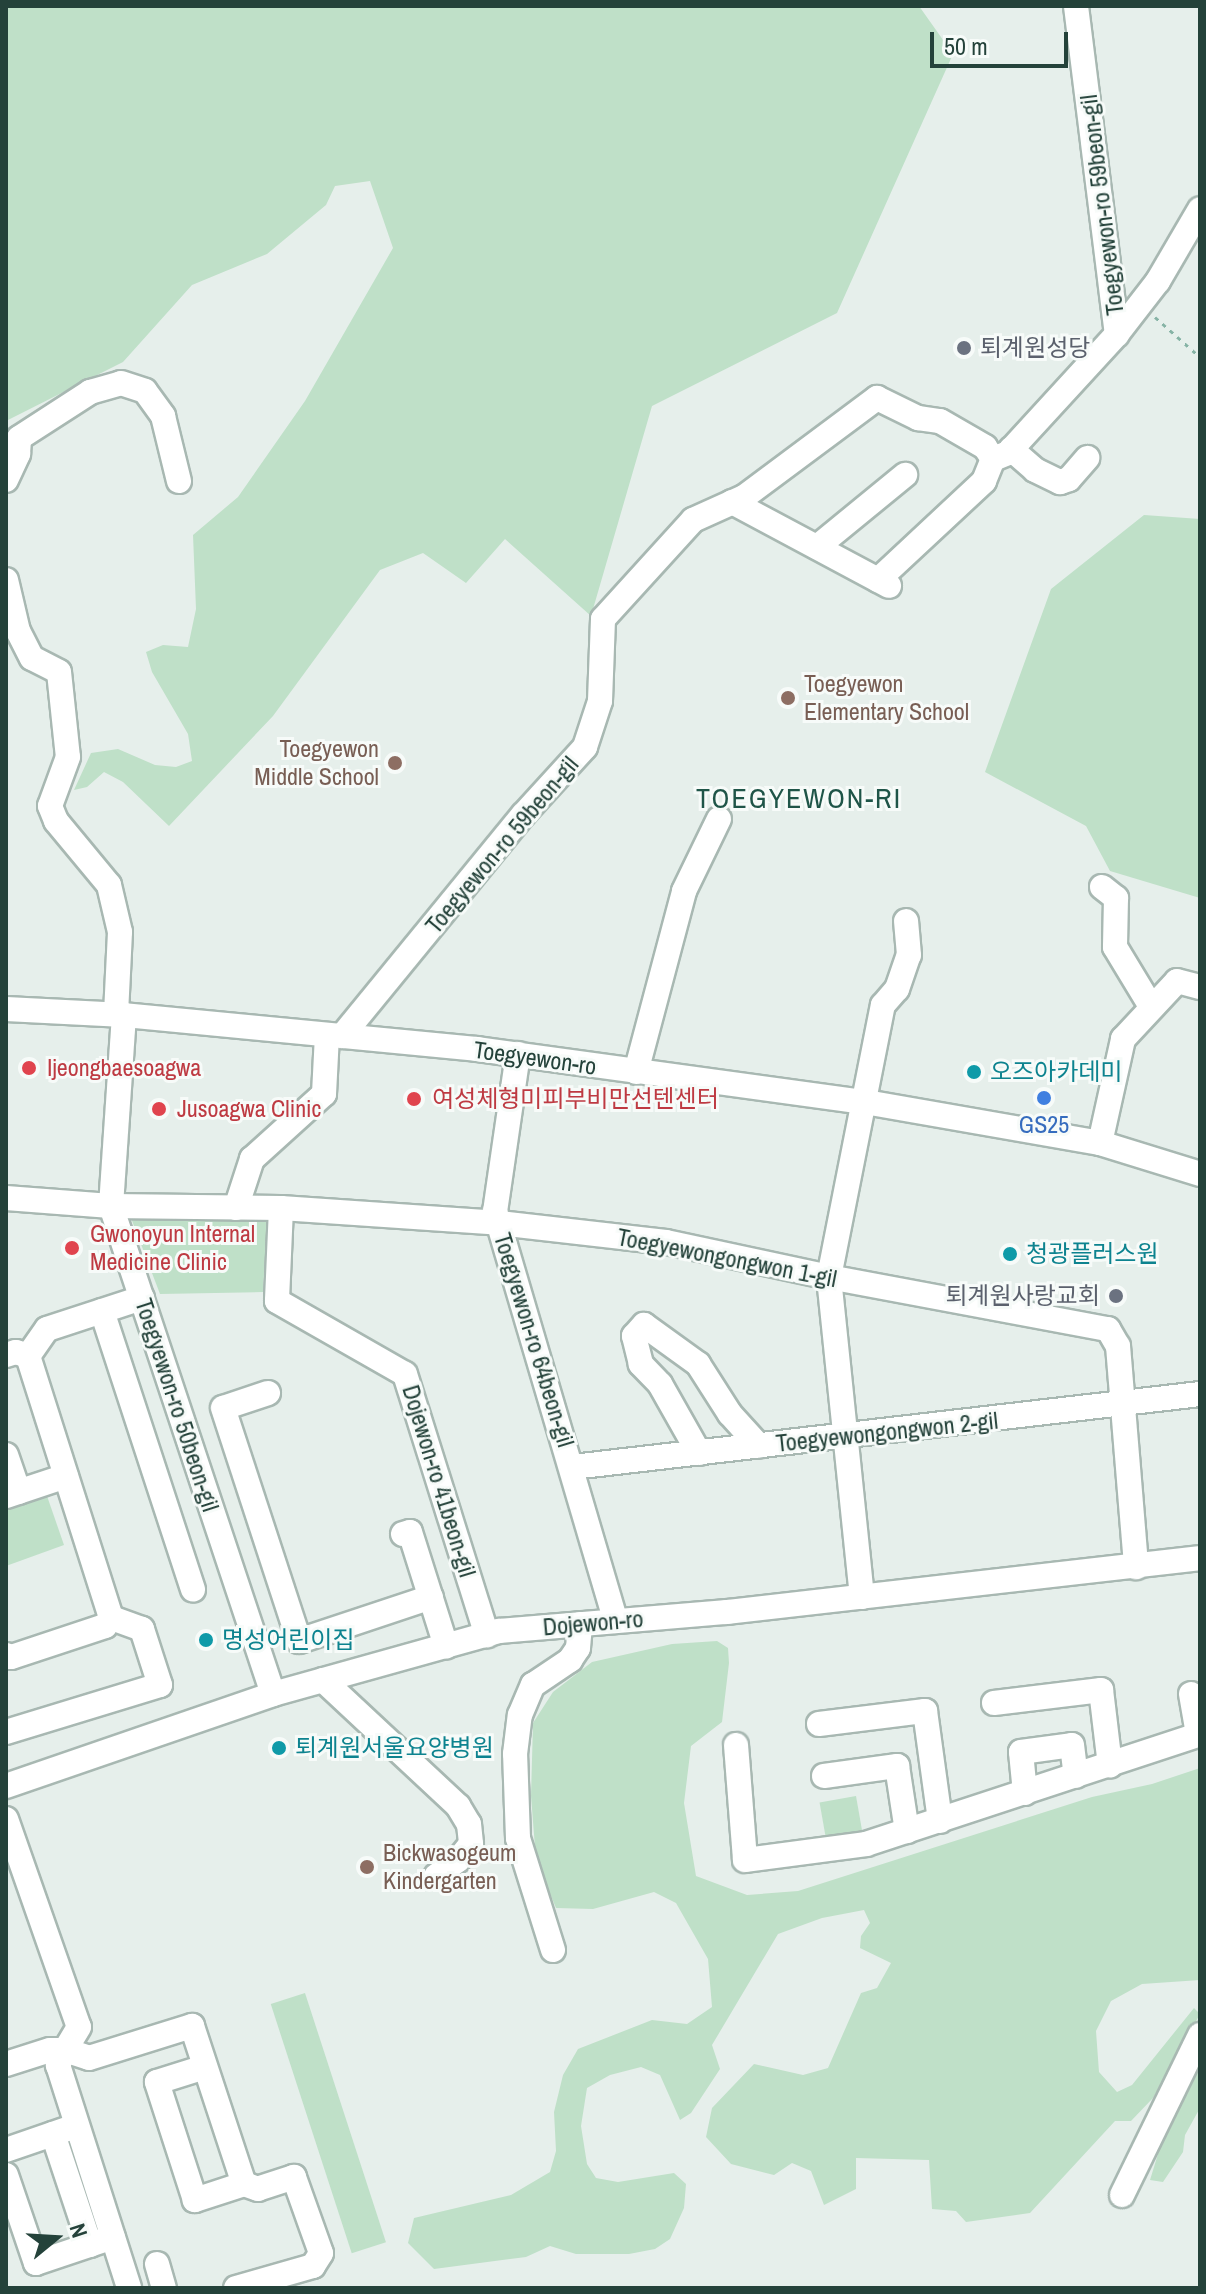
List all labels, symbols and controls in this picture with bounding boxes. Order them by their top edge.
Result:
scale bar [934,16,1072,66]
text: 50 m [944,30,988,62]
street label: Toegyewon-ro 59beon-gil [1074,93,1130,317]
place label: 퇴계원성당 [980,334,1090,362]
marker: 퇴계원성당 [955,339,973,357]
place label: Toegyewon Elementary School [804,670,969,726]
marker: Toegyewon Elementary School [779,689,797,707]
place label: Toegyewon Middle School [254,735,379,791]
street label: Toegyewon-ro 59beon-gil [420,751,584,939]
marker: Toegyewon Middle School [386,754,404,772]
district label: TOEGYEWON-RI [696,781,902,815]
street label: Toegyewon-ro [472,1035,598,1081]
place label: Ijeongbaesoagwa [47,1054,201,1082]
marker: Ijeongbaesoagwa [18,1057,40,1079]
place label: 오즈아카데미 [990,1058,1122,1086]
marker: 오즈아카데미 [965,1063,983,1081]
place label: 여성체형미피부비만선텐센터 [432,1085,719,1113]
marker: 여성체형미피부비만선텐센터 [403,1088,425,1110]
marker: GS25 [1035,1089,1053,1107]
place label: Jusoagwa Clinic [177,1095,321,1123]
marker: Jusoagwa Clinic [148,1098,170,1120]
place label: GS25 [1019,1111,1069,1139]
place label: Gwonoyun Internal Medicine Clinic [90,1220,255,1276]
street label: Toegyewongongwon 1-gil [615,1223,839,1293]
street label: Toegyewon-ro 64beon-gil [488,1230,580,1450]
marker: Gwonoyun Internal Medicine Clinic [61,1237,83,1259]
place label: 청광플러스원 [1026,1240,1158,1268]
marker: 청광플러스원 [1001,1245,1019,1263]
place label: 퇴계원사랑교회 [945,1282,1100,1310]
marker: 퇴계원사랑교회 [1107,1287,1125,1305]
street label: Toegyewon-ro 50beon-gil [129,1295,225,1515]
street label: Dojewon-ro 41beon-gil [396,1382,482,1580]
street label: Toegyewongongwon 2-gil [775,1406,999,1458]
street label: Dojewon-ro [542,1604,644,1642]
place label: 명성어린이집 [222,1626,354,1654]
marker: 명성어린이집 [197,1631,215,1649]
place label: 퇴계원서울요양병원 [295,1734,494,1762]
marker: 퇴계원서울요양병원 [270,1739,288,1757]
place label: Bickwasogeum Kindergarten [383,1839,516,1895]
marker: Bickwasogeum Kindergarten [358,1858,376,1876]
north arrow [16,2198,96,2278]
text: N [63,2220,95,2241]

